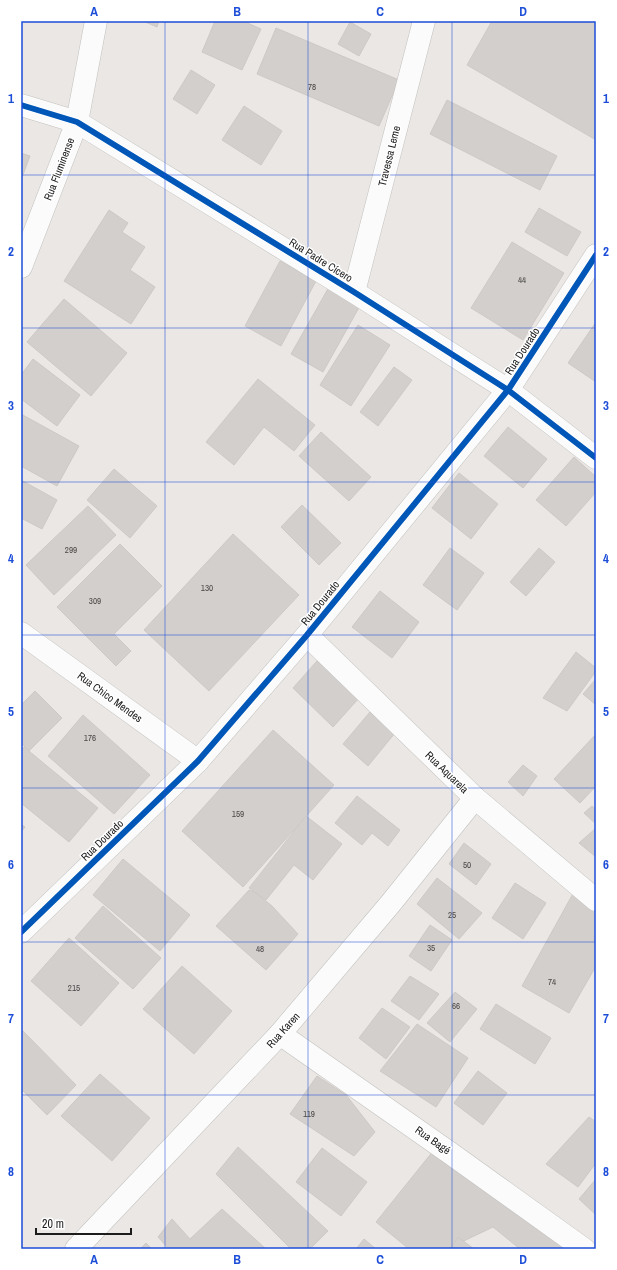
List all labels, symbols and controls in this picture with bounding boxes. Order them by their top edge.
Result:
text: A [90,3,98,20]
text: B [233,3,241,20]
text: C [376,3,384,20]
text: D [519,3,527,20]
house number: 78 [308,81,316,93]
text: 1 [8,90,14,107]
text: 1 [603,90,609,107]
street label: Travessa Leme [375,124,403,188]
street label: Rua Fluminense [41,136,77,202]
street label: Rua Padre Cícero [287,235,355,285]
text: 2 [8,243,14,260]
text: 2 [603,243,609,260]
house number: 44 [518,274,526,286]
street label: Rua Dourado [502,325,542,377]
text: 3 [8,397,14,414]
text: 3 [603,397,609,414]
house number: 299 [65,544,77,556]
text: 4 [8,550,14,567]
text: 4 [603,550,609,567]
street label: Rua Dourado [298,578,342,628]
house number: 130 [201,582,213,594]
house number: 309 [89,595,101,607]
street label: Rua Chico Mendes [75,669,146,726]
text: 5 [8,703,14,720]
text: 5 [603,703,609,720]
house number: 176 [84,732,96,744]
street label: Rua Aquarela [422,748,472,796]
house number: 159 [232,808,244,820]
street label: Rua Dourado [78,816,126,864]
text: 6 [8,856,14,873]
text: 6 [603,856,609,873]
house number: 50 [463,859,471,871]
house number: 25 [448,909,456,921]
house number: 35 [427,942,435,954]
house number: 48 [256,943,264,955]
house number: 74 [548,976,556,988]
house number: 215 [68,982,80,994]
house number: 66 [452,1000,460,1012]
street label: Rua Karen [263,1009,303,1051]
text: 7 [8,1010,14,1027]
text: 7 [603,1010,609,1027]
house number: 119 [303,1108,315,1120]
street label: Rua Bagé [413,1123,453,1157]
text: 8 [8,1163,14,1180]
text: 8 [603,1163,609,1180]
scale bar [36,1210,131,1236]
text: 20 m [42,1216,64,1232]
text: A [90,1251,98,1268]
text: B [233,1251,241,1268]
text: C [376,1251,384,1268]
text: D [519,1251,527,1268]

